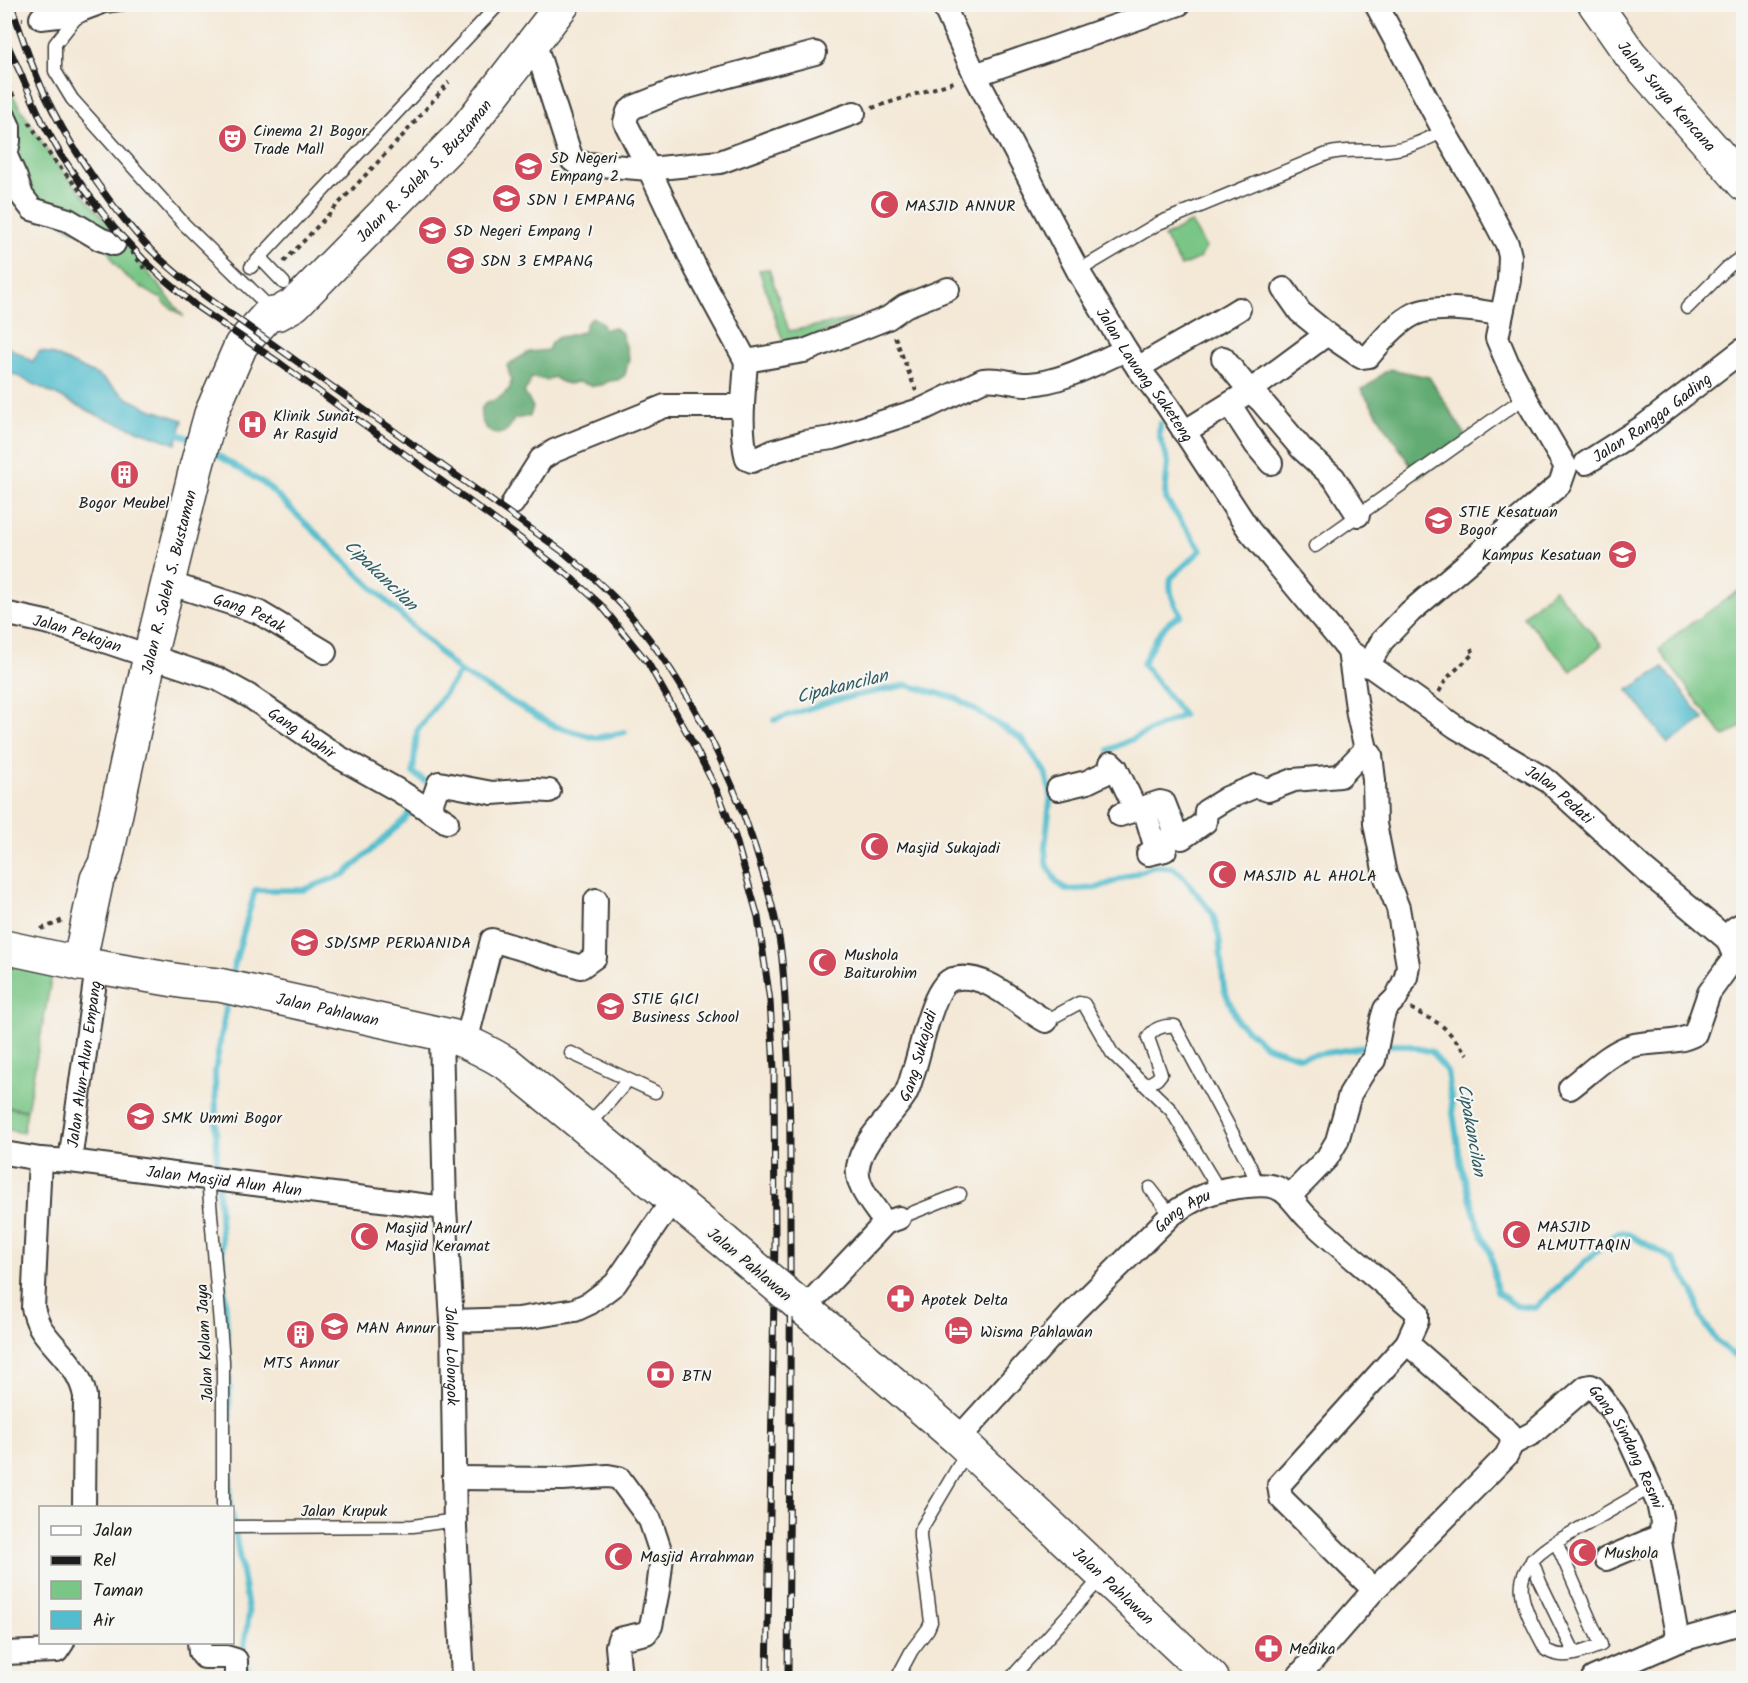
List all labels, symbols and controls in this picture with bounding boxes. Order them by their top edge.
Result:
street label: Jalan Surya Kencana [1610,36,1721,158]
street label: Jalan R. Saleh S. Bustaman [351,94,499,249]
place label: Cinema 21 Bogor Trade Mall [253,119,369,162]
theatre icon: Cinema 21 Bogor Trade Mall [216,123,248,155]
place label: SD Negeri Empang 2 [550,146,619,189]
school or university icon: SD Negeri Empang 2 [513,150,545,182]
school or university icon: SDN 1 EMPANG [490,183,522,215]
place label: SDN 1 EMPANG [527,188,636,213]
mosque icon: MASJID ANNUR [868,189,900,221]
place label: MASJID ANNUR [905,194,1015,219]
school or university icon: SD Negeri Empang 1 [417,214,449,246]
place label: SD Negeri Empang 1 [454,219,592,244]
school or university icon: SDN 3 EMPANG [444,244,476,276]
place label: SDN 3 EMPANG [481,249,594,274]
street label: Jalan Lawang Saketeng [1089,303,1199,448]
street label: Jalan Rangga Gading [1588,367,1717,470]
place label: Klinik Sunat Ar Rasyid [273,404,356,447]
hospital icon: Klinik Sunat Ar Rasyid [236,408,268,440]
building icon: Bogor Meubel [108,458,140,490]
street label: Jalan R. Saleh S. Bustaman [135,487,204,677]
place label: Bogor Meubel [78,491,170,516]
place label: STIE Kesatuan Bogor [1459,500,1558,543]
school or university icon: STIE Kesatuan Bogor [1422,504,1454,536]
water label: Cipakancilan [336,533,425,620]
school or university icon: Kampus Kesatuan [1606,538,1638,570]
place label: Kampus Kesatuan [1482,543,1601,568]
street label: Gang Petak [210,587,291,640]
street label: Jalan Pekojan [30,609,125,660]
water label: Cipakancilan [794,662,893,713]
street label: Gang Wahir [262,701,342,767]
street label: Jalan Pedati [1520,759,1599,832]
mosque icon: Masjid Sukajadi [859,831,891,863]
place label: Masjid Sukajadi [896,836,1001,861]
mosque icon: MASJID AL AHOLA [1206,859,1238,891]
place label: MASJID AL AHOLA [1243,864,1377,889]
school or university icon: SD/SMP PERWANIDA [288,926,320,958]
place label: SD/SMP PERWANIDA [325,931,471,956]
place label: Mushola Baiturohim [844,943,917,986]
mosque icon: Mushola Baiturohim [807,947,839,979]
street label: Jalan Alun-Alun Empang [61,979,109,1149]
street label: Jalan Pahlawan [274,987,381,1034]
place label: STIE GICI Business School [632,987,739,1030]
school or university icon: STIE GICI Business School [595,991,627,1023]
street label: Gang Sukajadi [893,1005,945,1107]
water label: Cipakancilan [1448,1082,1493,1180]
school or university icon: SMK Ummi Bogor [125,1101,157,1133]
place label: SMK Ummi Bogor [162,1106,284,1131]
street label: Jalan Masjid Alun Alun [145,1160,303,1204]
street label: Gang Apu [1149,1183,1215,1240]
place label: MASJID ALMUTTAQIN [1537,1215,1631,1258]
place label: Masjid Anur/ Masjid Keramat [385,1216,491,1259]
mosque icon: MASJID ALMUTTAQIN [1500,1219,1532,1251]
mosque icon: Masjid Anur/ Masjid Keramat [348,1220,380,1252]
street label: Jalan Pahlawan [701,1222,797,1308]
street label: Jalan Kolam Jaya [190,1283,221,1403]
pharmacy icon: Apotek Delta [884,1283,916,1315]
place label: Apotek Delta [921,1288,1008,1313]
street label: Jalan Lolongok [437,1305,464,1406]
school or university icon: MAN Annur [319,1311,351,1343]
hotel icon: Wisma Pahlawan [943,1315,975,1347]
place label: MAN Annur [356,1316,437,1341]
building icon: MTS Annur [285,1318,317,1350]
place label: Wisma Pahlawan [980,1320,1093,1345]
place label: MTS Annur [263,1351,341,1376]
bank icon: BTN [645,1359,677,1391]
place label: BTN [682,1364,712,1389]
street label: Gang Sindang Resmi [1582,1380,1670,1511]
street label: Jalan Krupuk [301,1499,388,1524]
legend [39,1506,234,1644]
text: Jalan [93,1517,132,1546]
mosque icon: Mushola [1567,1536,1599,1568]
mosque icon: Masjid Arrahman [603,1540,635,1572]
place label: Mushola [1604,1541,1658,1566]
street label: Jalan Pahlawan [1066,1542,1159,1632]
place label: Masjid Arrahman [640,1545,754,1570]
text: Rel [93,1547,117,1576]
text: Taman [93,1577,143,1606]
text: Air [93,1607,115,1636]
pharmacy icon: Medika [1252,1632,1284,1664]
place label: Medika [1289,1637,1336,1662]

